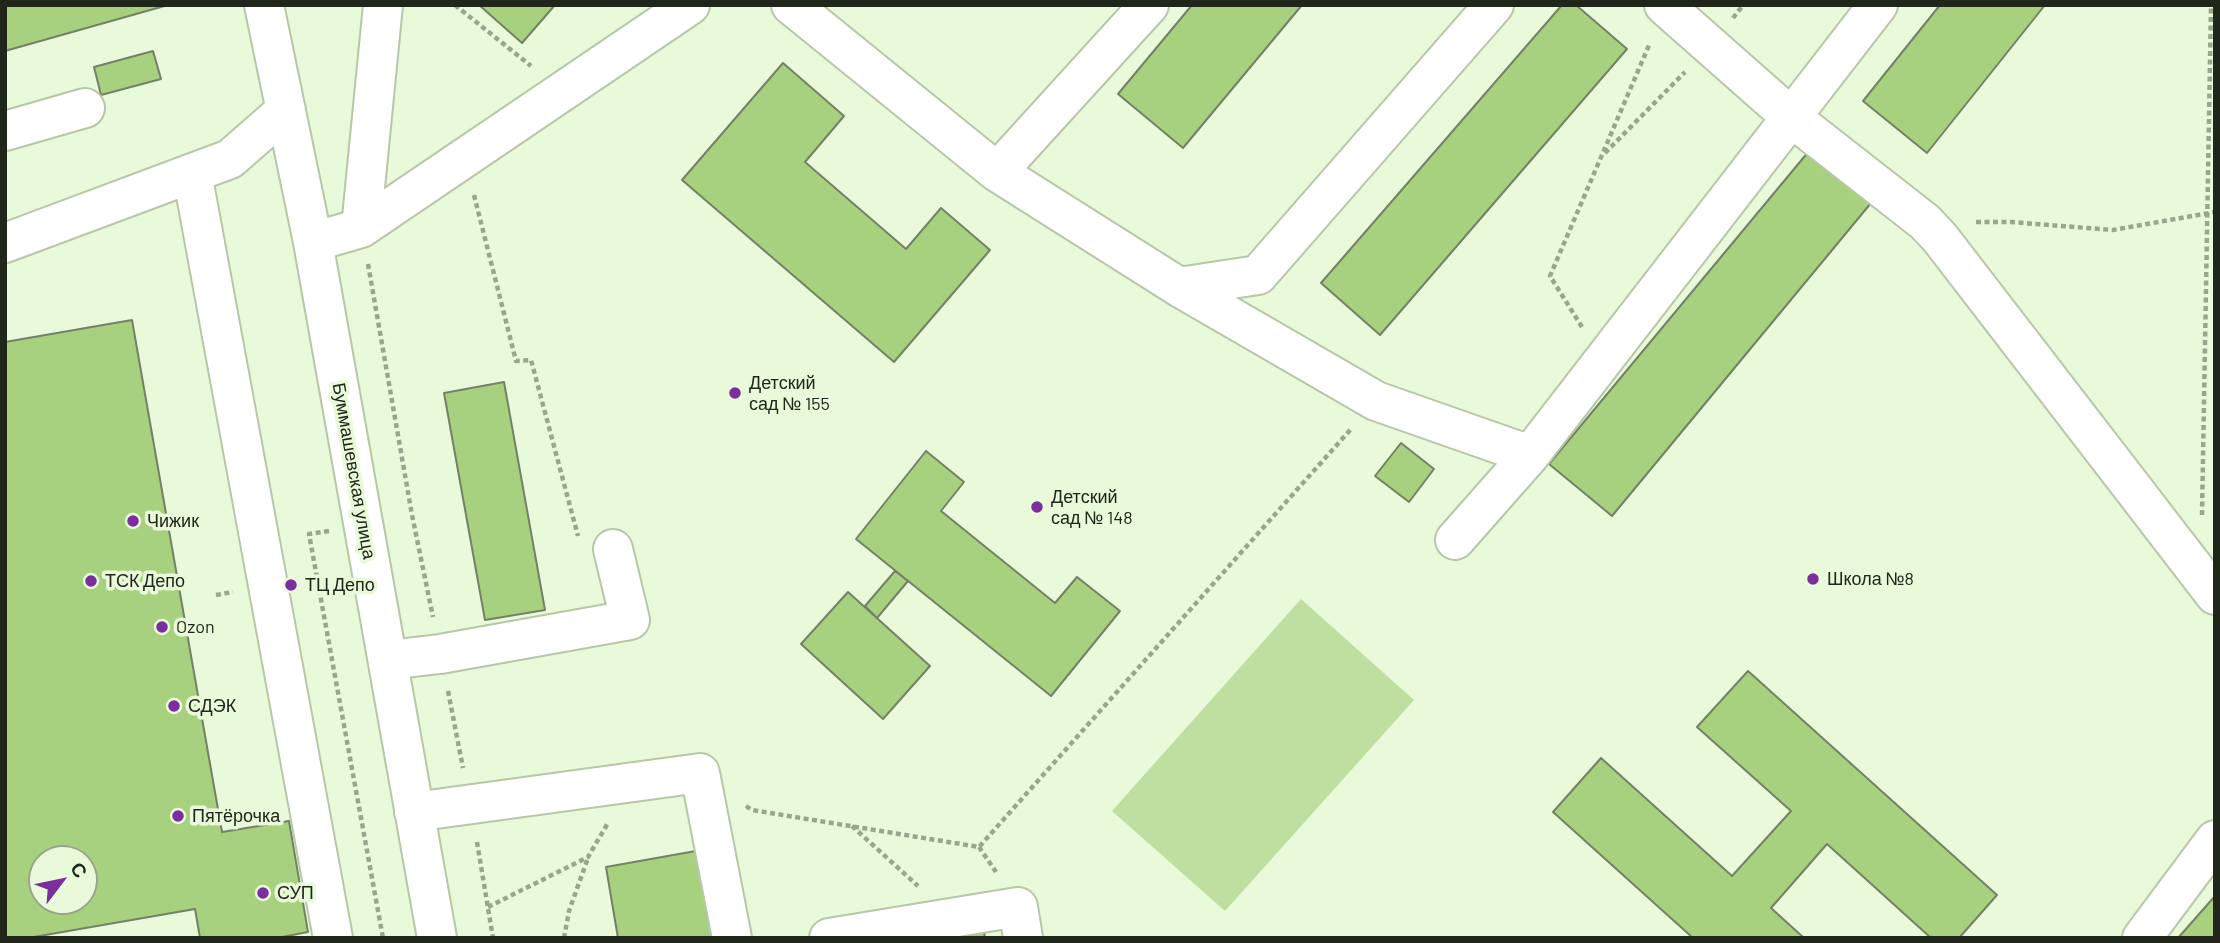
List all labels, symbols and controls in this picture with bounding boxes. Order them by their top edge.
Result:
place label: Детский сад № 155 [749,372,830,414]
street label: Буммашевская улица [328,381,380,561]
marker: Детский сад № 155 [727,385,743,401]
place label: Детский сад № 148 [1051,486,1133,528]
marker: Детский сад № 148 [1029,499,1045,515]
place label: Чижик [147,510,199,532]
marker: Чижик [125,513,141,529]
place label: Школа №8 [1827,568,1914,590]
place label: ТСК Депо [105,570,185,592]
marker: Школа №8 [1805,571,1821,587]
marker: ТСК Депо [83,573,99,589]
place label: ТЦ Депо [305,574,375,596]
marker: ТЦ Депо [283,577,299,593]
place label: Ozon [176,616,215,638]
marker: Ozon [154,619,170,635]
place label: СДЭК [188,695,236,717]
marker: СДЭК [166,698,182,714]
place label: Пятёрочка [192,805,280,827]
marker: Пятёрочка [170,808,186,824]
north arrow [28,845,98,915]
text: С [66,858,93,882]
place label: СУП [277,882,314,904]
marker: СУП [255,885,271,901]

